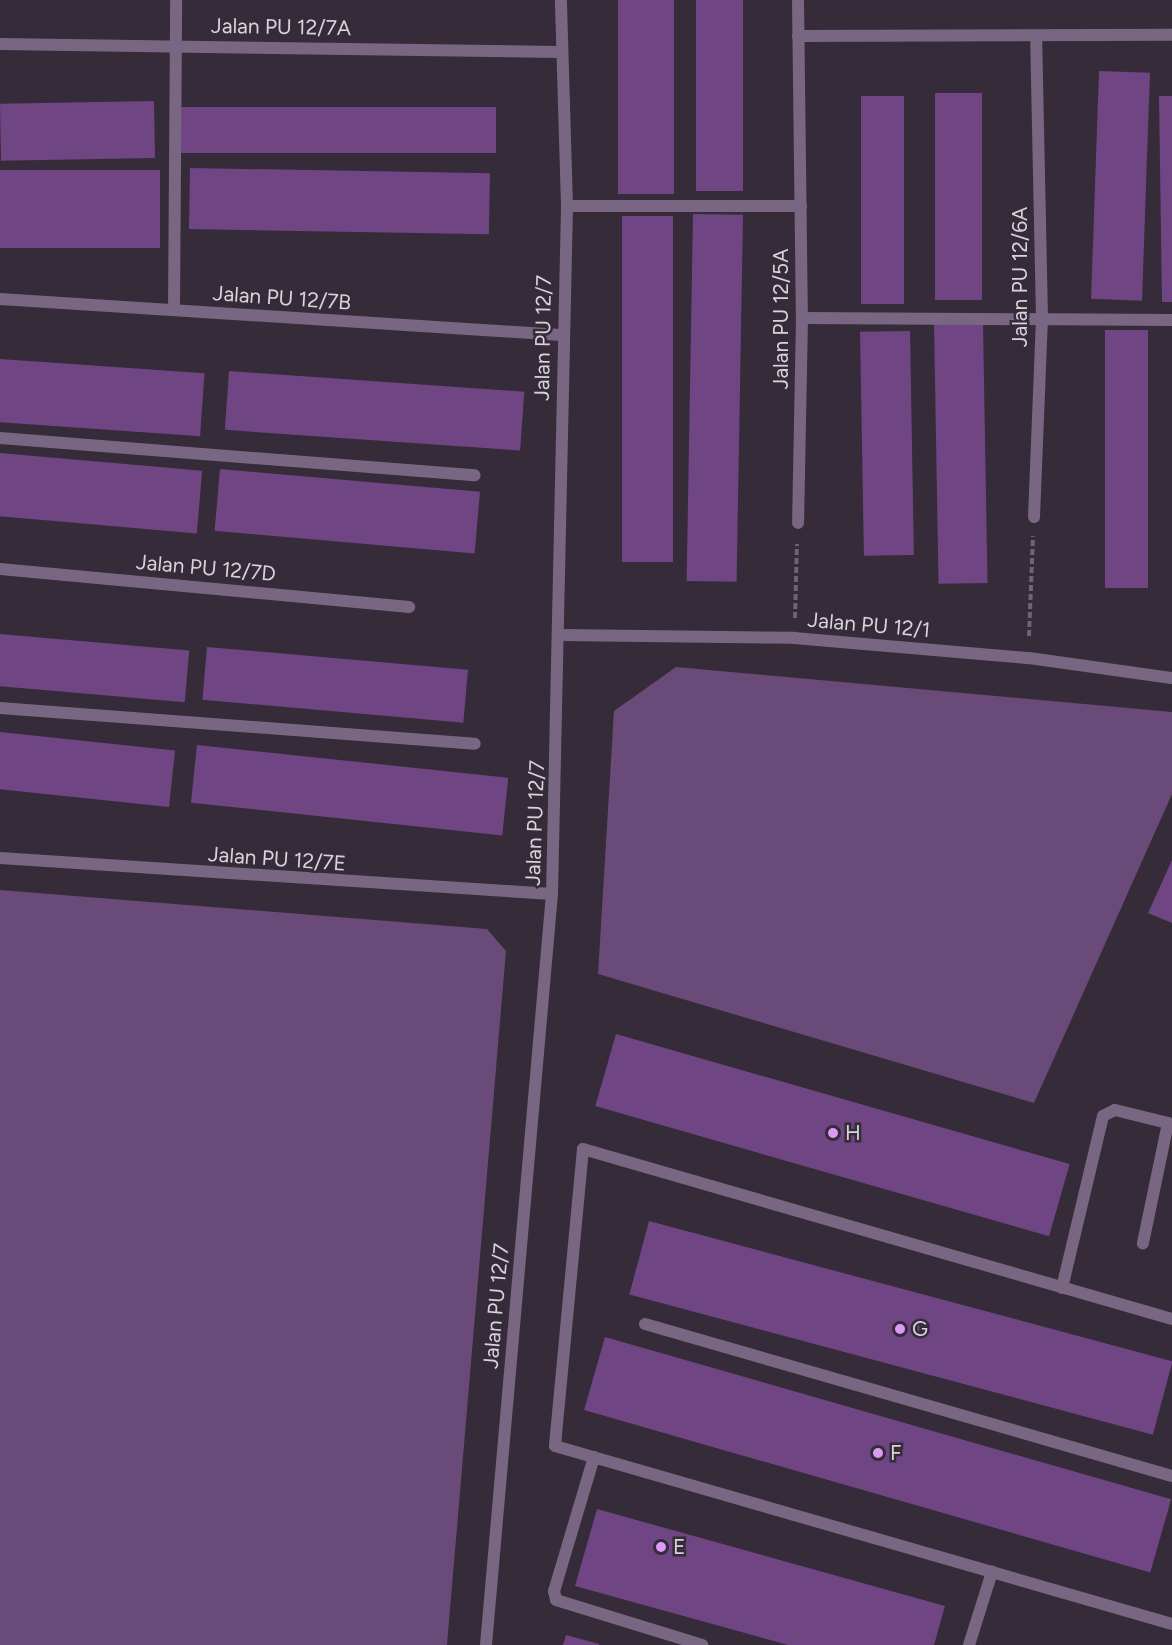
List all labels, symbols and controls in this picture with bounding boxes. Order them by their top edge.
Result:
street label: Jalan PU 12/7A [211,13,351,41]
street label: Jalan PU 12/6A [1007,207,1033,347]
street label: Jalan PU 12/5A [768,249,794,389]
street label: Jalan PU 12/7 [529,275,557,401]
street label: Jalan PU 12/7B [212,281,352,315]
street label: Jalan PU 12/7D [135,549,277,587]
street label: Jalan PU 12/1 [807,607,931,643]
street label: Jalan PU 12/7 [520,760,550,886]
street label: Jalan PU 12/7E [207,842,347,876]
place label: H [845,1120,861,1146]
marker: H [826,1126,840,1140]
street label: Jalan PU 12/7 [478,1242,514,1370]
place label: G [912,1316,928,1342]
marker: G [893,1322,907,1336]
place label: F [890,1440,901,1466]
marker: F [871,1446,885,1460]
place label: E [673,1534,685,1560]
marker: E [654,1540,668,1554]

